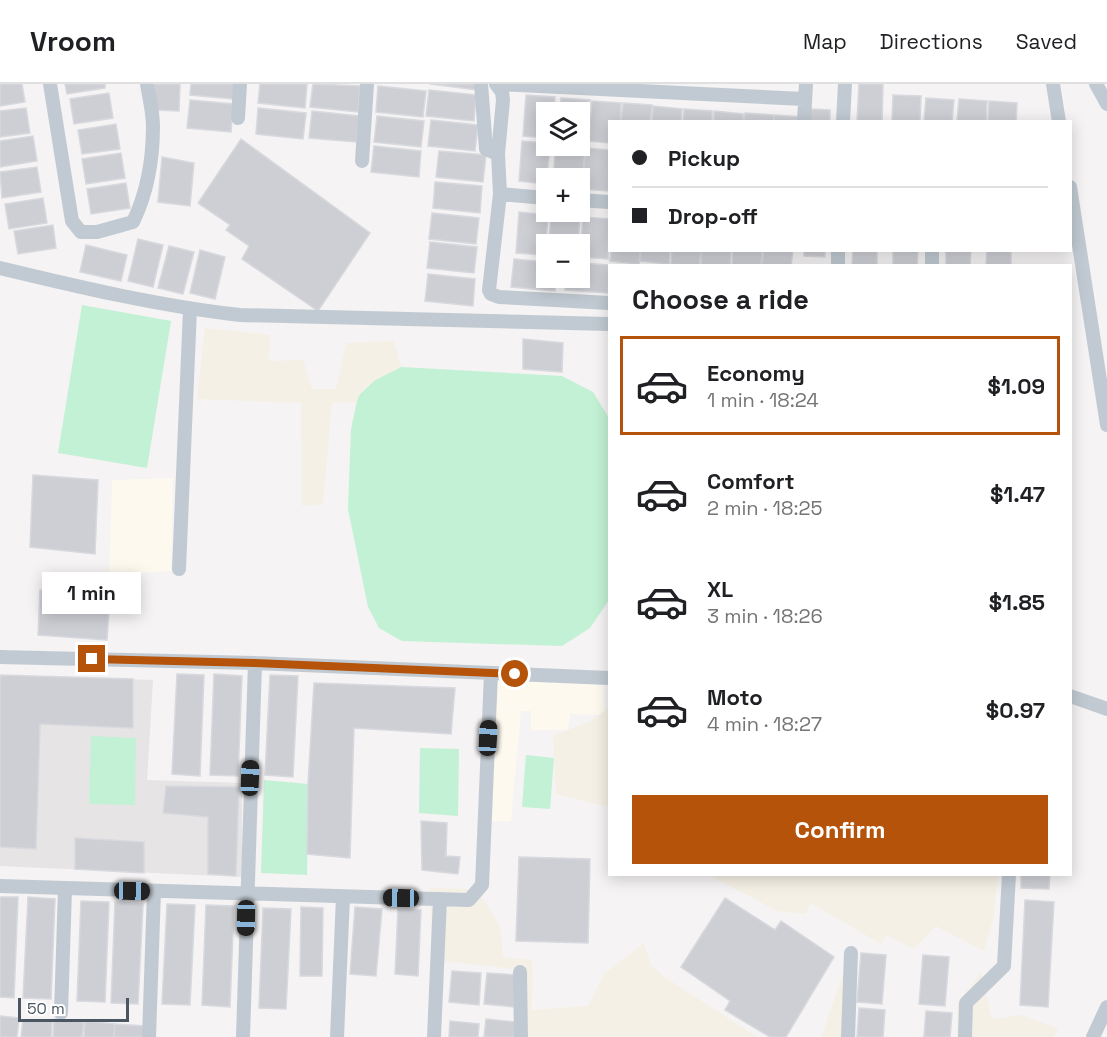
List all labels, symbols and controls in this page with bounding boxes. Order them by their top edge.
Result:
text: Vroom [30,23,116,59]
text: Map [803,28,847,55]
text: Directions [880,28,983,55]
text: Saved [1016,28,1077,55]
map controls [536,102,590,288]
button: layers [536,102,590,156]
text: Pickup [668,144,740,172]
button: + [536,168,590,222]
text: Drop-off [668,202,758,230]
button: − [536,234,590,288]
text: Choose a ride [632,282,809,317]
icon: car [635,359,689,413]
text: Economy [707,359,805,387]
text: $1.09 [988,372,1045,400]
text: 1 min · 18:24 [707,387,819,413]
icon: car [635,467,689,521]
text: Comfort [707,467,795,495]
text: $1.47 [990,480,1045,508]
text: 2 min · 18:25 [707,495,823,521]
callout: 1 min [42,572,142,614]
icon: car [635,575,689,629]
text: XL [707,575,733,603]
text: 1 min [67,580,116,606]
text: $1.85 [989,588,1045,616]
text: 3 min · 18:26 [707,603,823,629]
route end [78,645,105,672]
route start [501,660,528,687]
icon: car [635,683,689,737]
text: Moto [707,683,763,711]
text: $0.97 [986,696,1045,724]
text: 4 min · 18:27 [707,711,822,737]
car [478,720,498,756]
car [240,760,260,796]
button: Confirm [632,795,1048,864]
car [114,882,150,900]
car [383,889,419,907]
car [237,900,255,936]
scale bar [18,995,129,1022]
text: 50 m [27,998,65,1019]

